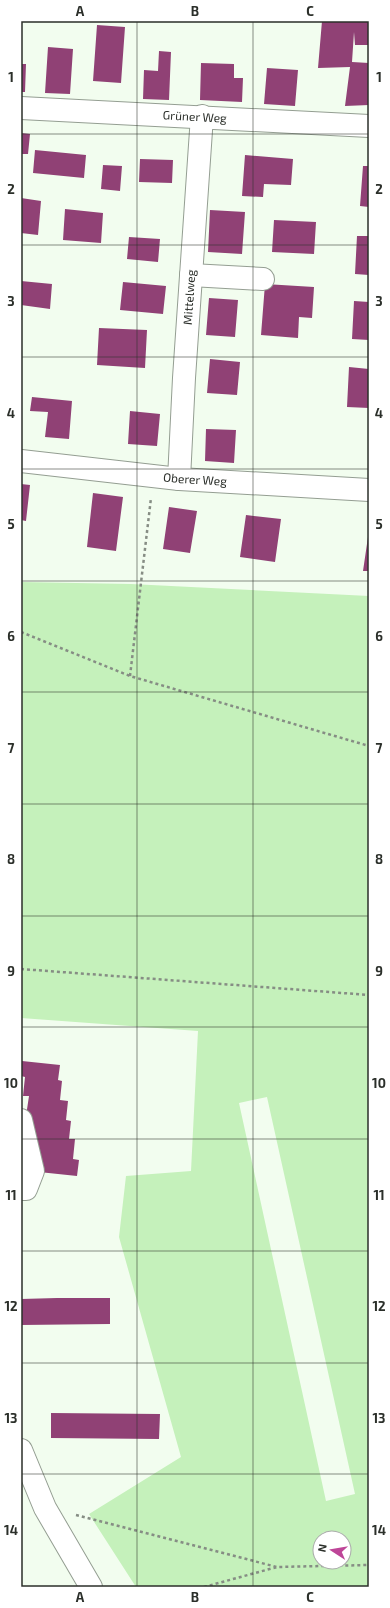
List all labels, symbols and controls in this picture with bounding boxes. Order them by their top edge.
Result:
text: A [76,3,85,19]
text: B [191,3,199,19]
text: C [306,3,314,19]
text: 1 [8,69,14,85]
text: 1 [376,69,382,85]
street label: Grüner Weg [162,107,227,125]
text: 2 [7,181,15,197]
text: 2 [375,181,383,197]
street label: Mittelweg [180,269,197,325]
text: 3 [7,293,15,309]
text: 3 [375,293,383,309]
text: 4 [7,405,15,421]
text: 4 [375,405,383,421]
street label: Oberer Weg [162,469,228,488]
text: 5 [7,516,15,532]
text: 5 [375,516,383,532]
text: 6 [7,628,15,644]
text: 6 [375,628,383,644]
text: 7 [8,740,15,756]
text: 7 [376,740,383,756]
text: 8 [7,851,15,867]
text: 8 [375,851,383,867]
text: 9 [7,963,15,979]
text: 9 [375,963,383,979]
text: 10 [4,1075,18,1091]
text: 10 [372,1075,386,1091]
text: 11 [5,1187,17,1203]
text: 11 [373,1187,385,1203]
text: 12 [4,1298,18,1314]
text: 12 [372,1298,386,1314]
text: 13 [5,1410,18,1426]
text: 13 [373,1410,386,1426]
text: 14 [4,1522,18,1538]
text: 14 [372,1522,386,1538]
north arrow [312,1530,352,1570]
text: N [315,1543,329,1553]
text: A [76,1589,85,1605]
text: B [191,1589,199,1605]
text: C [306,1589,314,1605]

